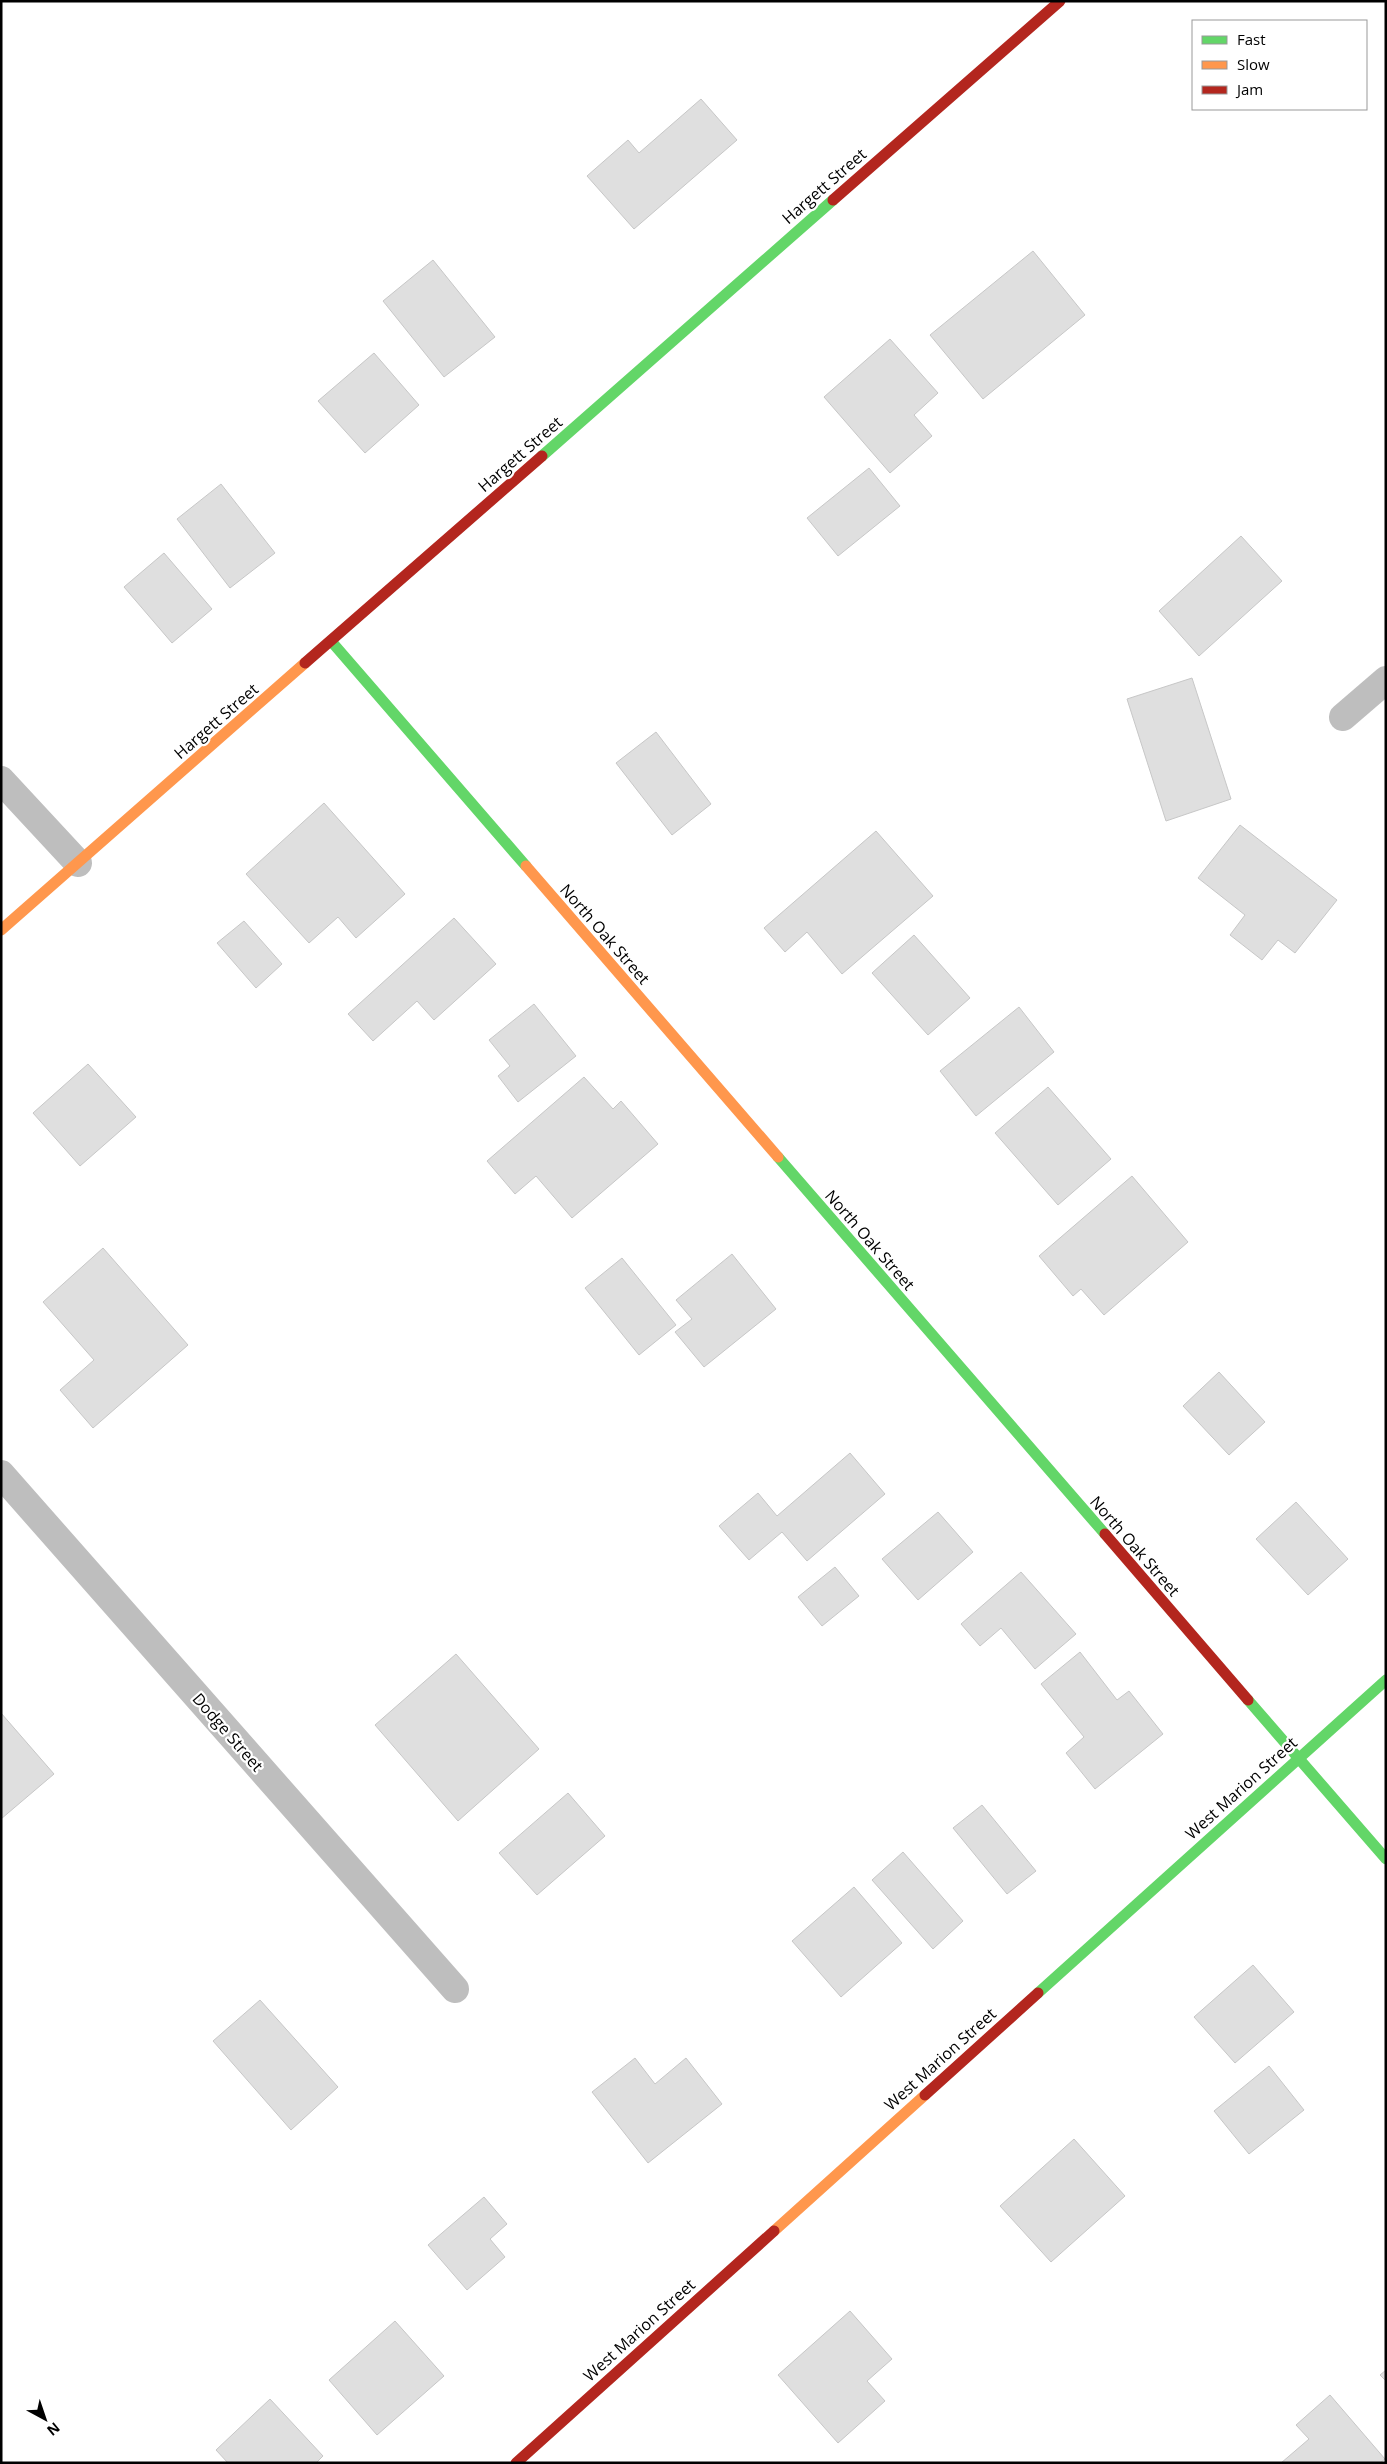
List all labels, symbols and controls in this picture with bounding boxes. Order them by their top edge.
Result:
legend [1192,20,1367,110]
text: Fast [1237,29,1266,49]
text: Slow [1237,54,1270,74]
text: Jam [1235,79,1263,99]
street label: Hargett Street [777,143,871,229]
street label: Hargett Street [473,411,567,497]
street label: Hargett Street [169,678,263,764]
street label: North Oak Street [555,879,655,989]
street label: North Oak Street [820,1185,920,1295]
street label: North Oak Street [1085,1491,1185,1601]
street label: Dodge Street [188,1688,268,1776]
street label: West Marion Street [1180,1732,1302,1844]
street label: West Marion Street [879,2003,1001,2115]
street label: West Marion Street [578,2274,700,2386]
north arrow [20,2394,70,2444]
text: N [43,2418,64,2440]

